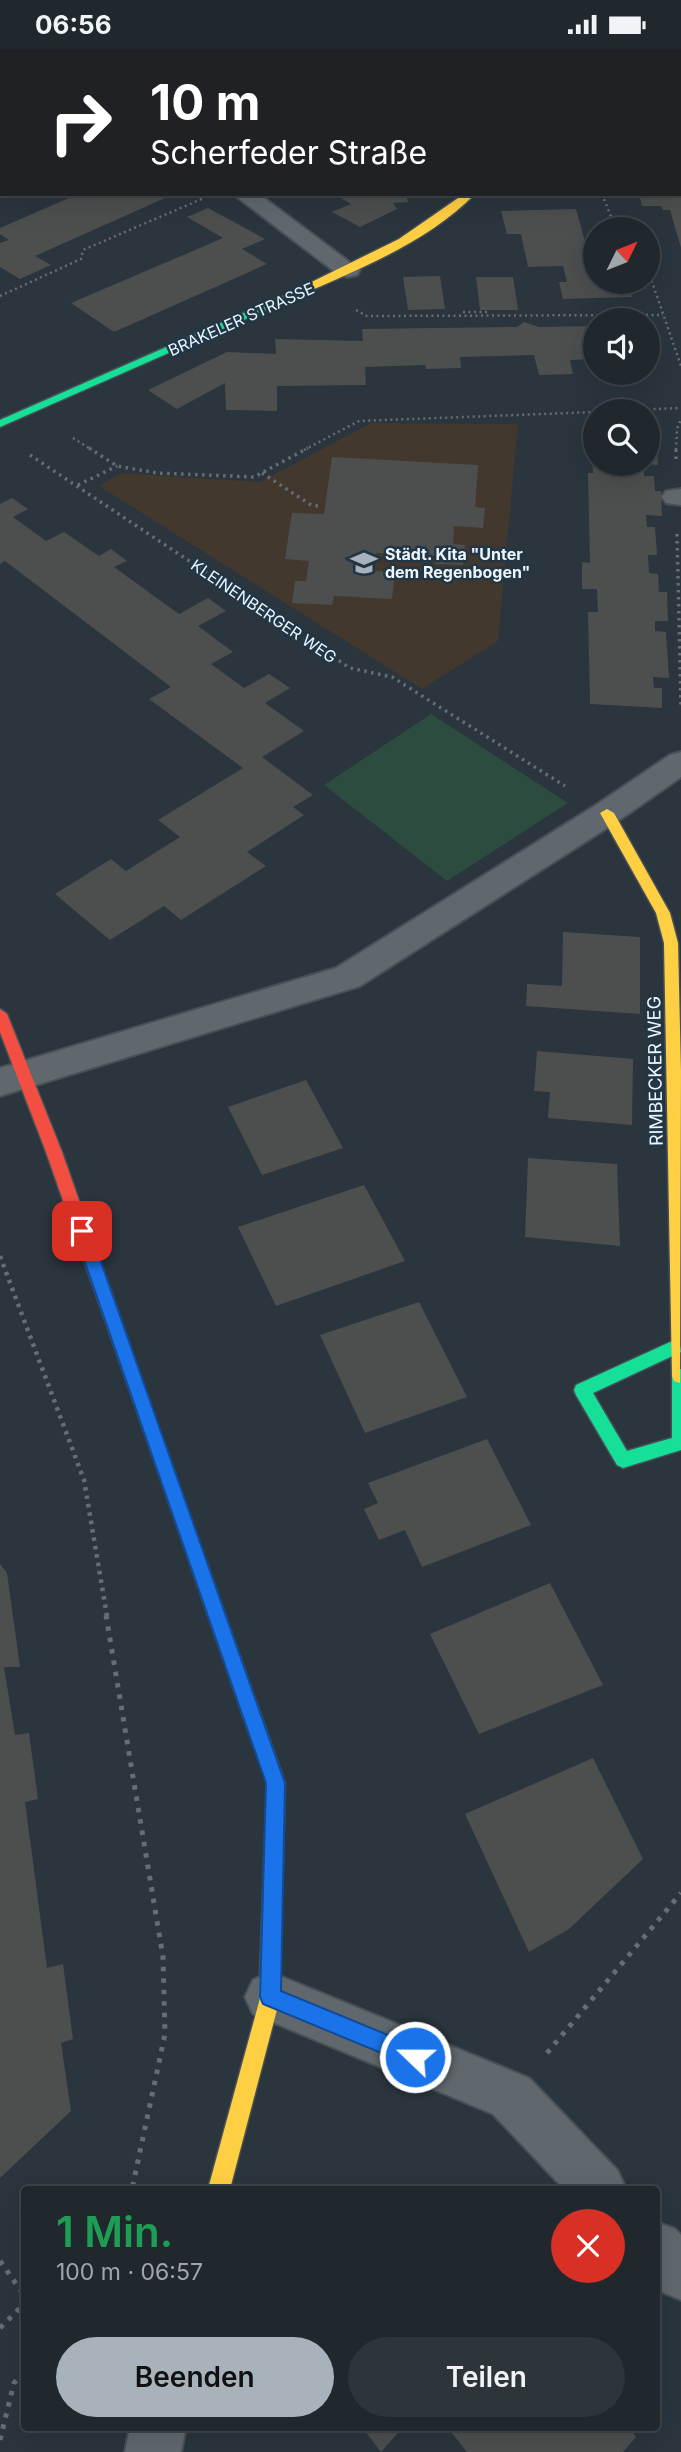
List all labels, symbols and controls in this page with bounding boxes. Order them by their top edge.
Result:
text: 06:56 [35,9,112,40]
text: 10 m [150,73,261,132]
icon: right [35,77,126,168]
text: Scherfeder Straße [150,133,427,172]
north arrow [583,217,660,294]
map controls [583,217,660,476]
street label: BRAKELER STRASSE [165,278,317,360]
button: sound [583,308,660,385]
button: search [583,399,660,476]
place label: Städt. Kita "Unter dem Regenbogen" [385,544,530,582]
school or university icon: Städt. Kita "Unter dem Regenbogen" [349,548,379,578]
street label: KLEINENBERGER WEG [187,555,341,667]
street label: RIMBECKER WEG [643,996,667,1146]
pin [52,1201,112,1261]
icon: arrive [63,1212,101,1250]
position arrow [378,2020,452,2094]
text: 1 Min. [56,2206,173,2257]
button: close [551,2209,625,2283]
text: 100 m · 06:57 [56,2258,203,2286]
button: Beenden [56,2337,334,2417]
button: Teilen [348,2337,625,2417]

